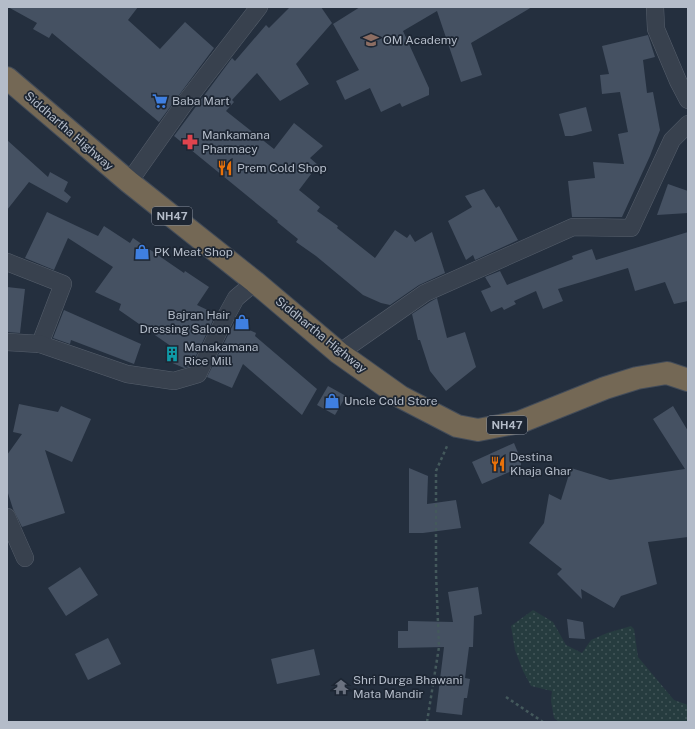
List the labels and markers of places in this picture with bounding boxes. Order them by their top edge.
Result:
school or university icon: OM Academy [362,31,380,49]
place label: OM Academy [383,33,458,47]
supermarket icon: Baba Mart [151,92,169,110]
place label: Baba Mart [172,94,230,108]
place label: Mankamana Pharmacy [202,128,270,156]
pharmacy icon: Mankamana Pharmacy [181,133,199,151]
restaurant icon: Prem Cold Shop [216,159,234,177]
place label: Prem Cold Shop [237,161,327,175]
shop icon: PK Meat Shop [133,243,151,261]
place label: PK Meat Shop [154,245,233,259]
place label: Bajran Hair Dressing Saloon [139,308,230,336]
shop icon: Bajran Hair Dressing Saloon [233,313,251,331]
place label: Manakamana Rice Mill [184,340,259,368]
building icon: Manakamana Rice Mill [163,345,181,363]
shop icon: Uncle Cold Store [323,392,341,410]
place label: Uncle Cold Store [344,394,438,408]
place label: Destina Khaja Ghar [510,450,572,478]
restaurant icon: Destina Khaja Ghar [489,455,507,473]
place label: Shri Durga Bhawani Mata Mandir [353,673,462,701]
temple icon: Shri Durga Bhawani Mata Mandir [332,678,350,696]

